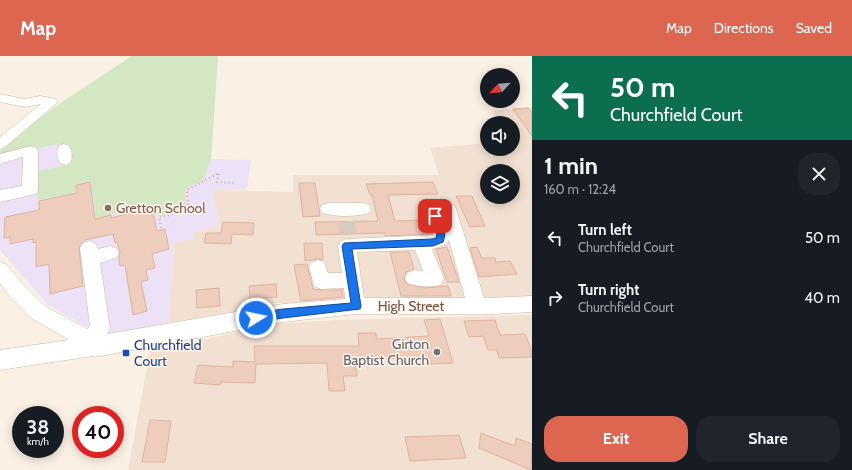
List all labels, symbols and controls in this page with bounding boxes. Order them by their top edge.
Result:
text: Map [20,17,56,40]
text: Map [666,19,692,37]
text: Directions [714,19,774,37]
text: Saved [796,19,832,37]
north arrow [480,68,520,108]
map controls [480,68,520,204]
text: 50 m [610,70,675,104]
icon: left [544,72,596,124]
text: Churchfield Court [610,104,743,126]
button: sound [480,116,520,156]
text: 1 min [544,151,598,180]
button: close [798,153,840,195]
button: layers [480,164,520,204]
text: 160 m · 12:24 [544,181,616,197]
place label: Gretton School [116,199,206,217]
pin [418,199,452,233]
marker: Gretton School [103,203,113,213]
icon: arrive [424,205,446,227]
text: Turn left [578,221,632,239]
icon: left [544,227,566,249]
text: 50 m [805,229,840,247]
text: Churchfield Court [578,239,674,255]
text: Turn right [578,281,639,299]
icon: right [544,287,566,309]
text: 40 m [804,289,840,307]
position arrow [235,297,277,339]
street label: High Street [378,297,444,315]
text: Churchfield Court [578,299,674,315]
place label: Girton Baptist Church [343,335,429,369]
place label: Churchfield Court [134,336,201,370]
marker: Girton Baptist Church [432,347,442,357]
marker: Churchfield Court [121,348,131,358]
speed limit sign: 40 [72,406,124,458]
text: 38 [27,415,49,439]
button: Exit [544,416,688,462]
button: Share [696,416,840,462]
text: km/h [27,435,49,448]

